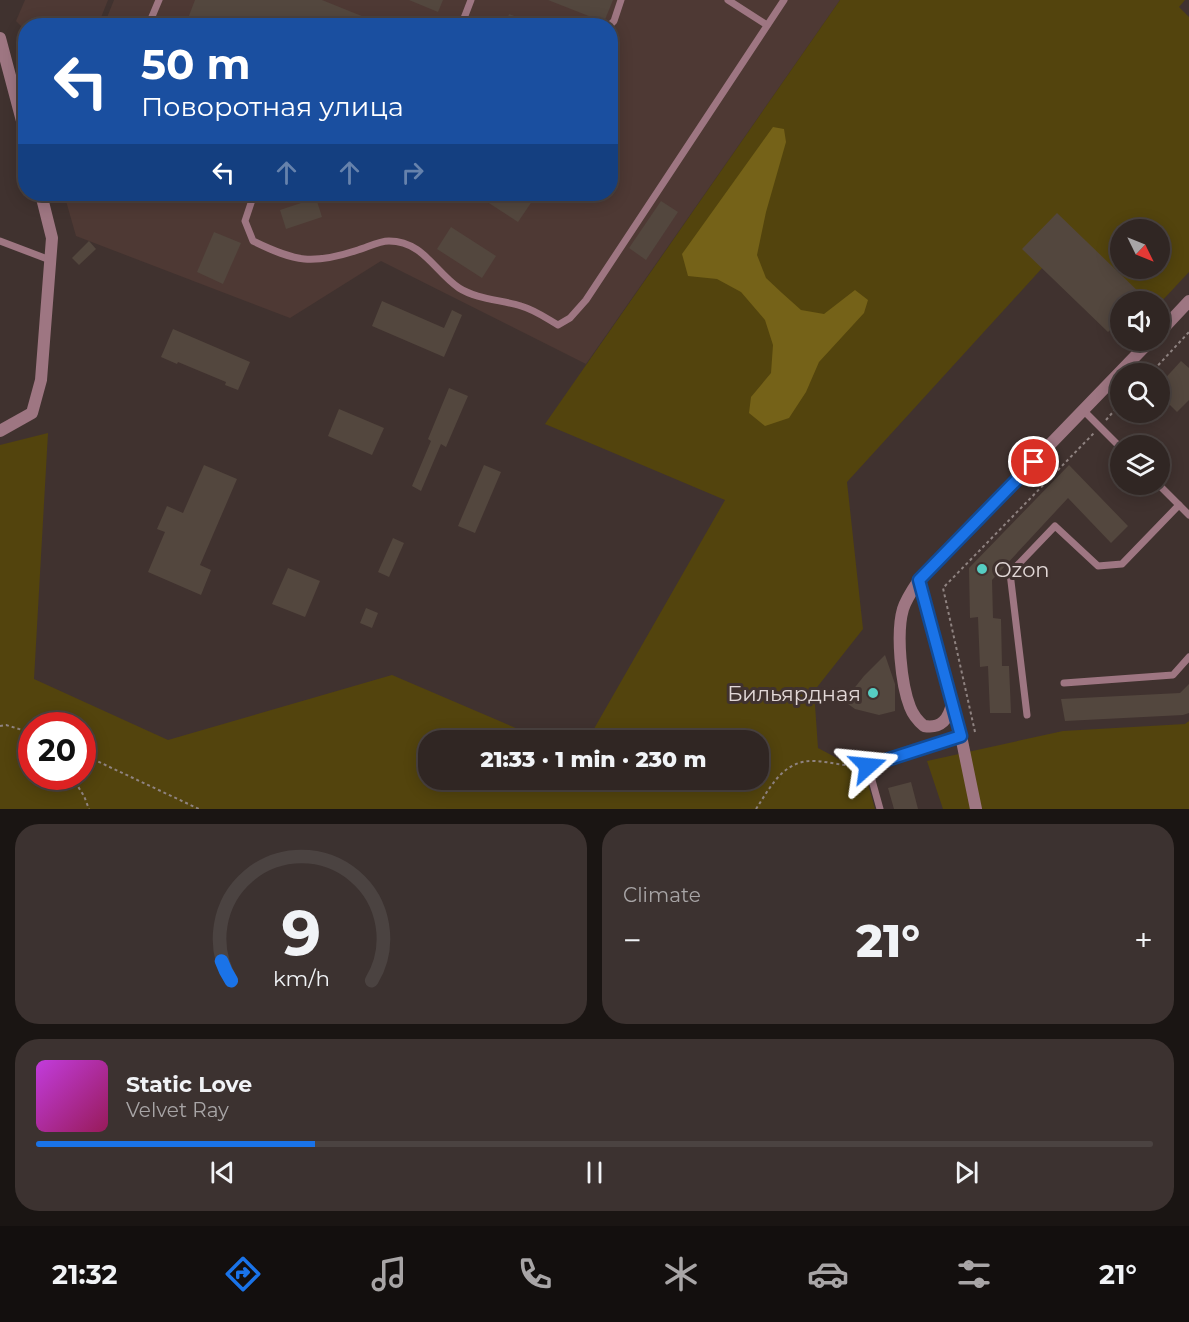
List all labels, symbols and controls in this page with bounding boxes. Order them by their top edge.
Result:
text: 50 m [141,38,250,90]
icon: left [42,42,120,120]
text: Поворотная улица [141,90,404,123]
icon: left [207,156,240,189]
icon: ahead [270,156,303,189]
icon: ahead [333,156,366,189]
icon: right [396,156,429,189]
north arrow [1110,219,1170,279]
map controls [1110,219,1170,495]
button: sound [1110,291,1170,351]
button: search [1110,363,1170,423]
button: layers [1110,435,1170,495]
pin [1008,436,1059,487]
icon: arrive [1017,445,1050,478]
place label: Ozon [994,557,1050,582]
marker: Ozon [975,562,989,576]
place label: Бильярдная [727,681,861,706]
marker: Бильярдная [866,686,880,700]
speed limit sign: 20 [18,712,96,790]
position arrow [836,734,900,798]
text: 21:33 · 1 min · 230 m [481,746,706,773]
text: Climate [623,883,701,907]
text: 9 [281,895,321,971]
text: 21° [856,913,920,968]
text: − [623,920,642,960]
text: + [1134,920,1153,960]
text: km/h [272,965,330,991]
text: Static Love [126,1071,252,1098]
text: Velvet Ray [126,1098,229,1122]
icon: previous [206,1156,239,1189]
icon: pause [578,1156,611,1189]
icon: next [950,1156,983,1189]
icon: directions [222,1253,264,1295]
icon: music [368,1253,410,1295]
icon: phone [514,1253,556,1295]
icon: climate [660,1253,702,1295]
icon: car [807,1253,849,1295]
icon: filters [953,1253,995,1295]
text: 21:32 [52,1258,117,1291]
text: 21° [1099,1258,1137,1291]

